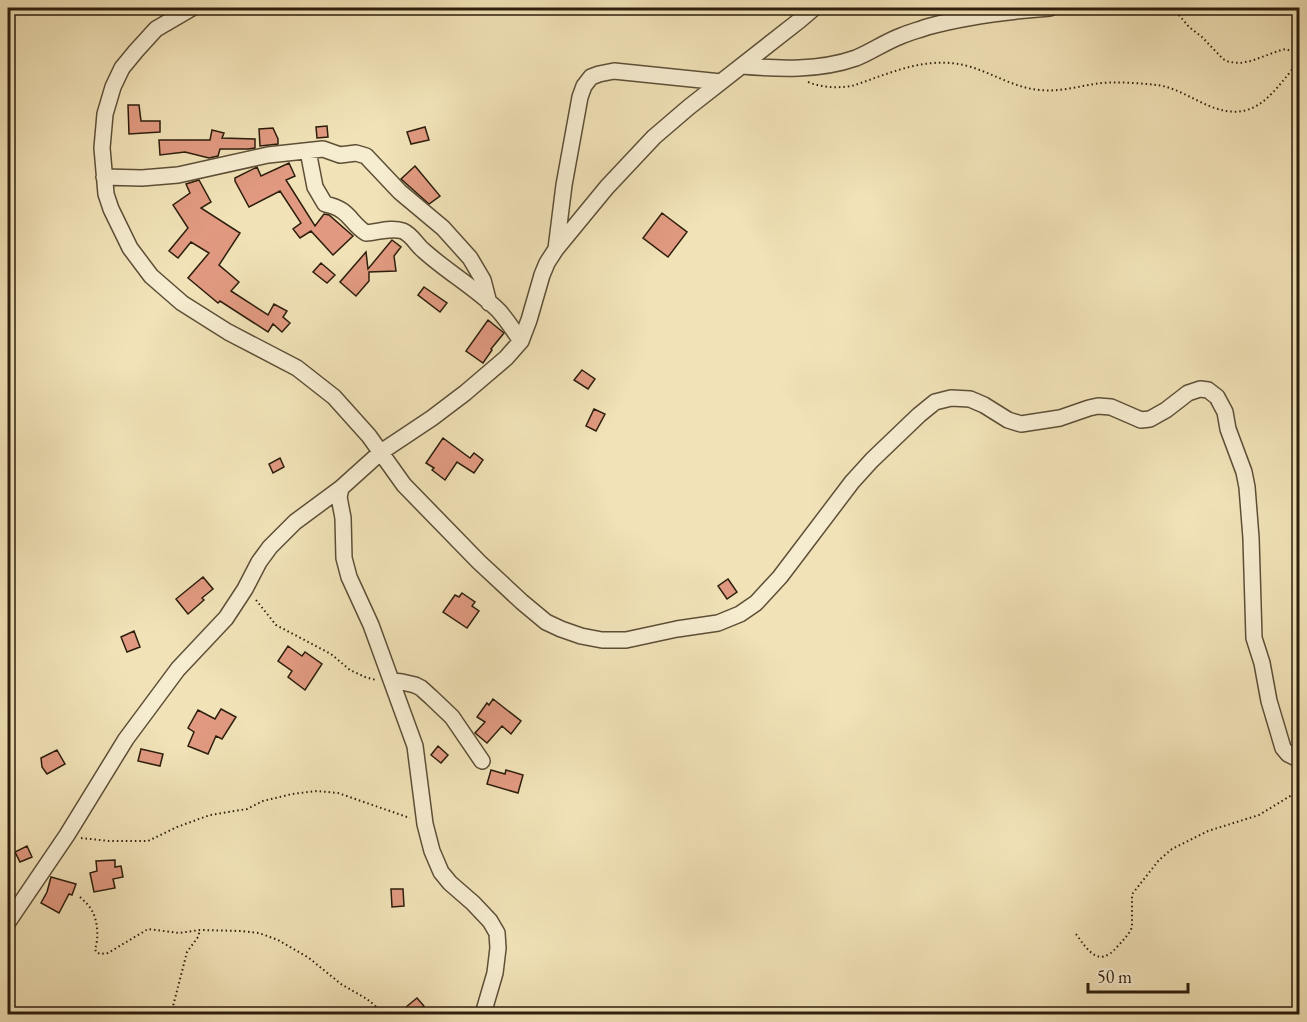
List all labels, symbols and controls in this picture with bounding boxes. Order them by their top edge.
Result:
scale bar [1088,956,1188,994]
text: 50 m [1097,965,1132,988]

